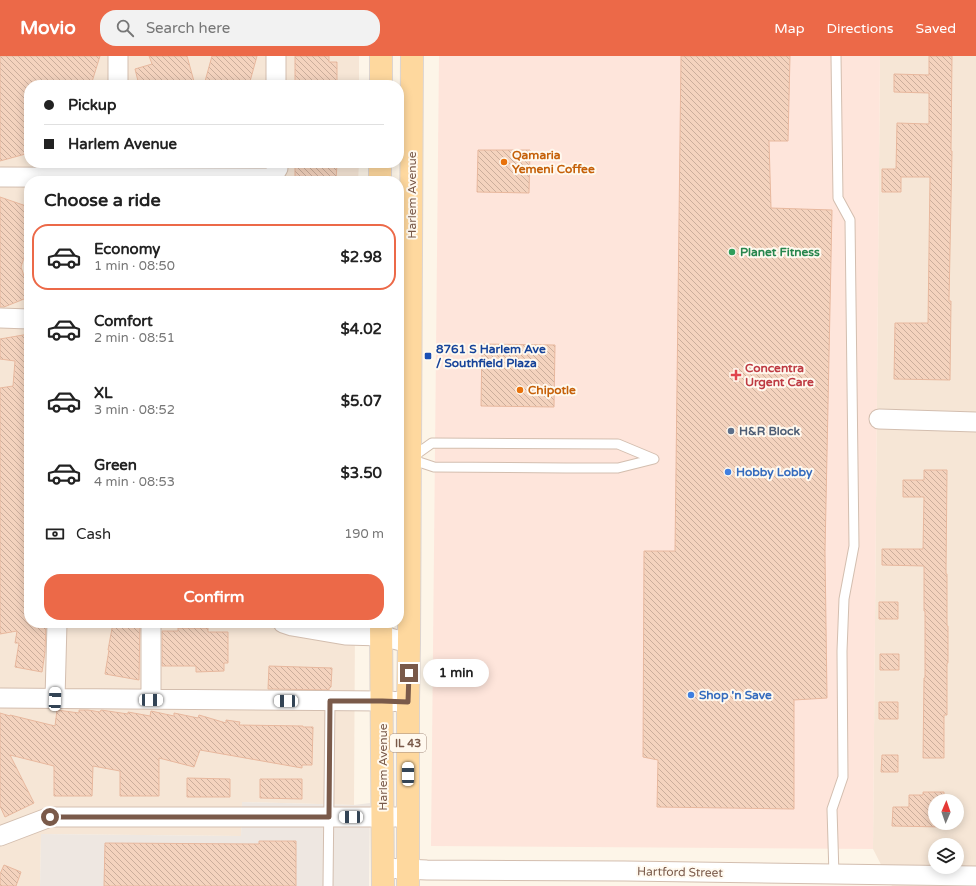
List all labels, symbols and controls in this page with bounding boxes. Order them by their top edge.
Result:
search box [100,10,380,46]
text: Movio [20,17,76,39]
icon: search [114,17,136,39]
text: Search here [146,19,230,37]
text: Map [774,20,805,37]
text: Directions [827,20,894,37]
text: Saved [916,20,956,37]
text: Pickup [68,96,116,114]
text: Harlem Avenue [68,135,177,153]
place label: Qamaria Yemeni Coffee [512,148,595,176]
street label: Harlem Avenue [405,151,419,239]
marker: Qamaria Yemeni Coffee [499,157,509,167]
text: Choose a ride [44,189,161,211]
icon: car [46,239,82,275]
text: Economy [94,240,160,258]
place label: Planet Fitness [740,245,820,259]
marker: Planet Fitness [727,247,737,257]
text: $2.98 [341,248,382,266]
text: 1 min · 08:50 [94,258,175,274]
icon: car [46,311,82,347]
text: Comfort [94,312,153,330]
text: $4.02 [341,320,382,338]
text: 2 min · 08:51 [94,330,175,346]
place label: 8761 S Harlem Ave / Southfield Plaza [436,342,546,370]
marker: 8761 S Harlem Ave / Southfield Plaza [423,351,433,361]
place label: Concentra Urgent Care [745,361,814,390]
marker: Concentra Urgent Care [730,369,742,381]
icon: car [46,383,82,419]
place label: Chipotle [528,383,576,398]
text: XL [94,384,113,402]
marker: Chipotle [515,385,525,395]
text: $5.07 [341,392,382,410]
text: 3 min · 08:52 [94,402,175,418]
place label: H&R Block [739,424,800,438]
marker: H&R Block [726,426,736,436]
icon: car [46,455,82,491]
text: Green [94,456,137,474]
text: $3.50 [341,464,382,482]
place label: Hobby Lobby [736,465,813,480]
marker: Hobby Lobby [723,467,733,477]
text: 4 min · 08:53 [94,474,175,490]
icon: cash [44,523,66,545]
text: Cash [76,525,111,543]
text: 190 m [344,526,384,542]
button: Confirm [44,574,384,620]
callout: 1 min [423,659,489,687]
route end [400,664,418,682]
text: 1 min [439,665,473,681]
car [49,687,61,711]
place label: Shop 'n Save [699,688,772,703]
marker: Shop 'n Save [686,690,696,700]
car [139,694,163,706]
car [274,695,298,707]
street label: Harlem Avenue [376,723,390,811]
road number: IL 43 [390,734,426,752]
car [402,762,414,786]
north arrow [928,794,964,830]
map controls [928,794,964,874]
route start [41,808,59,826]
car [339,811,363,823]
button: layers [928,838,964,874]
street label: Hartford Street [637,864,723,880]

